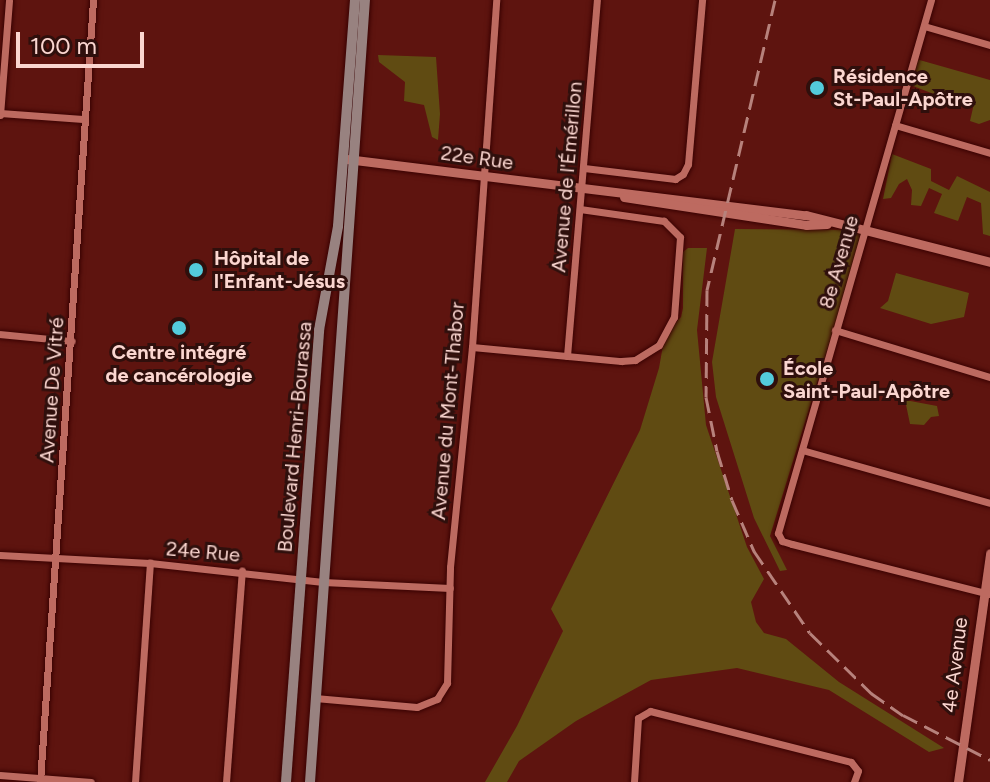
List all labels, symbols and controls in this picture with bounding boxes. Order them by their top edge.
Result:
scale bar [20,16,148,66]
text: 100 m [30,31,97,60]
place label: Résidence St-Paul-Apôtre [833,64,973,111]
marker: Résidence St-Paul-Apôtre [808,79,826,97]
street label: Avenue de l'Émérillon [547,81,587,273]
street label: 22e Rue [439,141,515,175]
street label: 8e Avenue [814,213,864,311]
place label: Hôpital de l'Enfant-Jésus [214,246,345,293]
marker: Hôpital de l'Enfant-Jésus [185,259,207,281]
street label: Avenue du Mont-Thabor [427,301,469,521]
street label: Avenue De Vitré [35,316,69,464]
marker: Centre intégré de cancérologie [170,319,188,337]
street label: Boulevard Henri-Bourassa [273,321,317,553]
place label: Centre intégré de cancérologie [106,340,252,387]
place label: École Saint-Paul-Apôtre [783,356,950,403]
marker: École Saint-Paul-Apôtre [758,370,776,388]
street label: 24e Rue [165,537,241,567]
street label: 4e Avenue [937,616,973,714]

